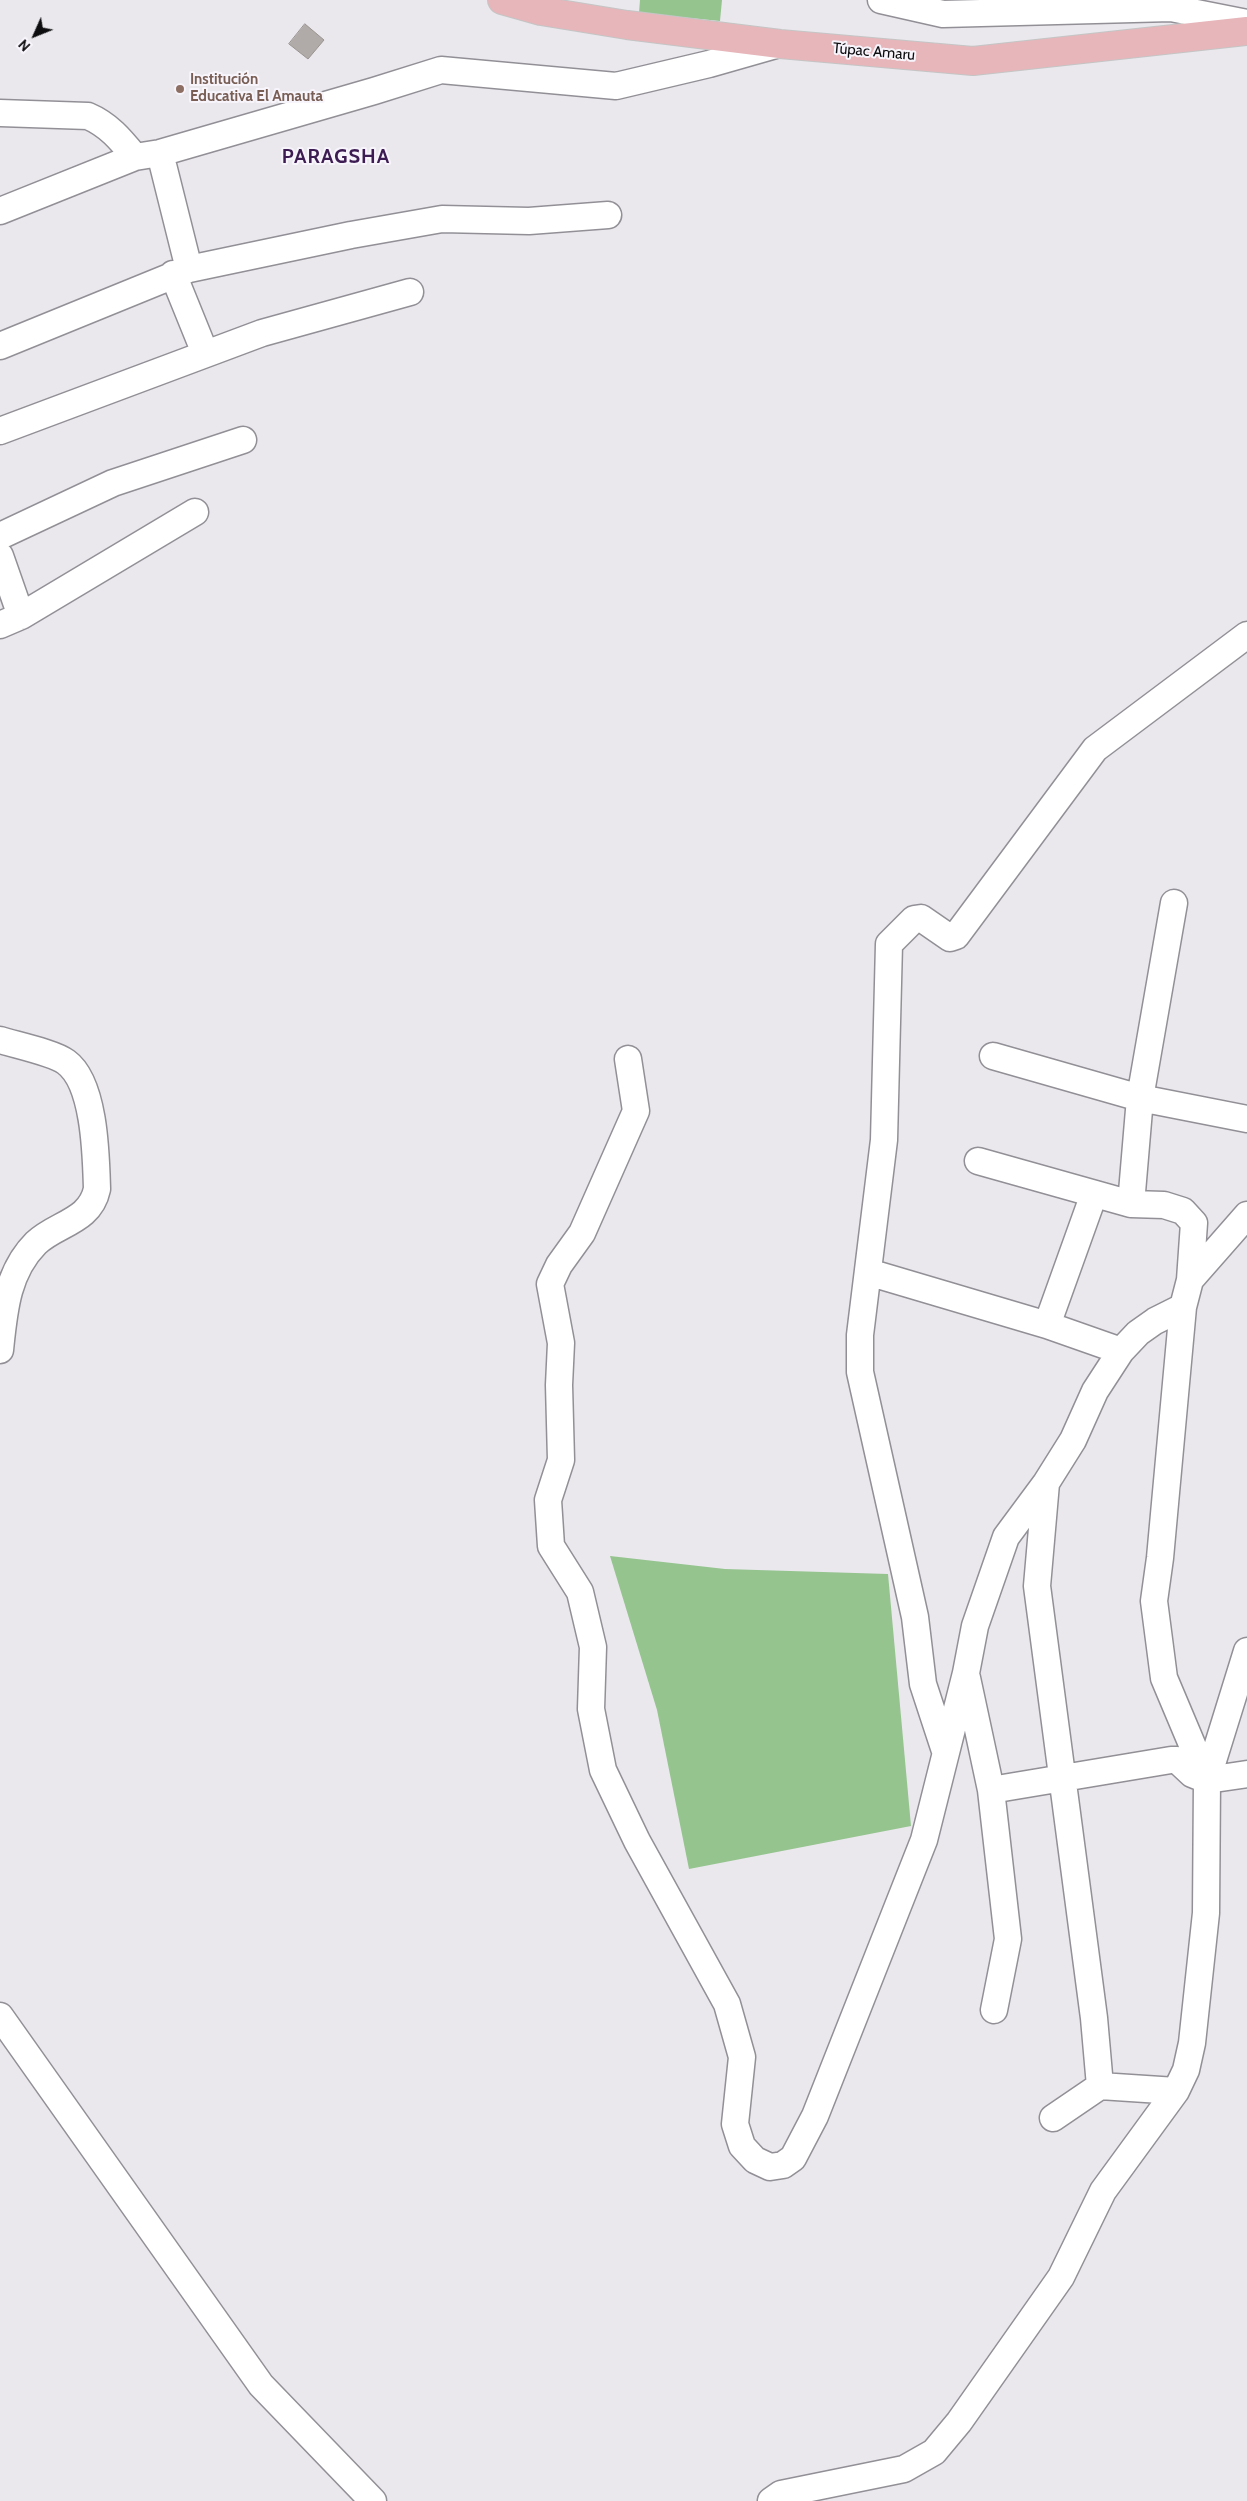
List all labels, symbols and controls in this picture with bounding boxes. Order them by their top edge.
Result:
north arrow [10,10,60,60]
text: N [14,36,34,55]
street label: Túpac Amaru [832,39,916,65]
place label: Institución Educativa El Amauta [190,71,323,106]
marker: Institución Educativa El Amauta [174,83,186,95]
district label: PARAGSHA [281,145,391,169]

